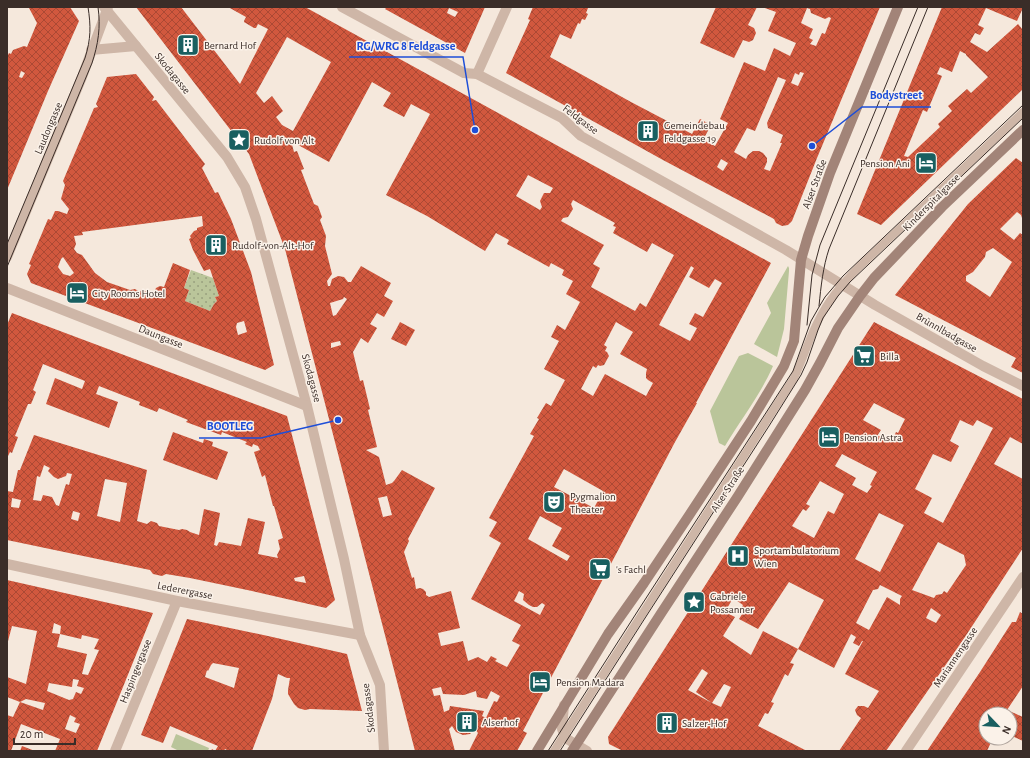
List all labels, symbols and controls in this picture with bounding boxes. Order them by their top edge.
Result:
building icon: Bernard Hof [175,32,201,58]
callout: RG/WRG 8 Feldgasse [349,33,463,57]
place label: Bernard Hof [204,40,257,51]
text: RG/WRG 8 Feldgasse [357,40,456,52]
street label: Skodagasse [153,51,193,96]
callout: Bodystreet [862,83,931,107]
text: Bodystreet [870,89,922,102]
street label: Laudongasse [33,101,64,156]
street label: Feldgasse [561,103,601,136]
building icon: Gemeindebau Feldgasse 19 [635,118,661,144]
place label: Gemeindebau Feldgasse 19 [664,120,725,144]
place icon: Rudolf von Alt [226,127,252,153]
place label: Rudolf von Alt [254,135,315,146]
hotel icon: Pension Ani [913,150,939,176]
street label: Alser Straße [800,158,829,210]
place label: Pension Ani [860,158,910,169]
street label: Kinderspitalgasse [901,172,962,233]
building icon: Rudolf-von-Alt-Hof [203,232,229,258]
place label: Rudolf-von-Alt-Hof [232,240,314,251]
hotel icon: City Rooms Hotel [64,280,90,306]
place label: City Rooms Hotel [92,288,165,299]
street label: Brünnlbadgasse [914,310,979,354]
street label: Daungasse [137,323,185,350]
supermarket icon: Billa [851,343,877,369]
place label: Billa [880,351,899,362]
street label: Skodagasse [300,353,323,404]
callout: BOOTLEG [199,414,261,438]
text: BOOTLEG [207,420,253,432]
hotel icon: Pension Astra [816,424,842,450]
place label: Pension Astra [844,432,902,443]
street label: Alser Straße [709,464,746,514]
theatre icon: Pygmalion Theater [541,489,567,515]
place label: Pygmalion Theater [570,491,616,515]
hospital icon: Sportambulatorium Wien [725,543,751,569]
place label: Sportambulatorium Wien [754,545,839,569]
supermarket icon: 's Fachl [587,556,613,582]
place label: 's Fachl [616,564,646,575]
street label: Lederergasse [156,580,213,601]
place icon: Gabriele Possanner [681,589,707,615]
place label: Gabriele Possanner [710,591,754,615]
street label: Mariannengasse [931,625,980,689]
street label: Haspingergasse [118,638,153,705]
hotel icon: Pension Madara [527,669,553,695]
place label: Pension Madara [556,677,624,688]
street label: Skodagasse [360,683,377,733]
north arrow [978,706,1018,746]
building icon: Alserhof [454,709,480,735]
building icon: Salzer-Hof [654,710,680,736]
place label: Alserhof [482,717,519,728]
place label: Salzer-Hof [682,718,727,729]
scale bar [14,720,75,746]
text: N [1000,724,1013,736]
text: 20 m [20,728,43,740]

